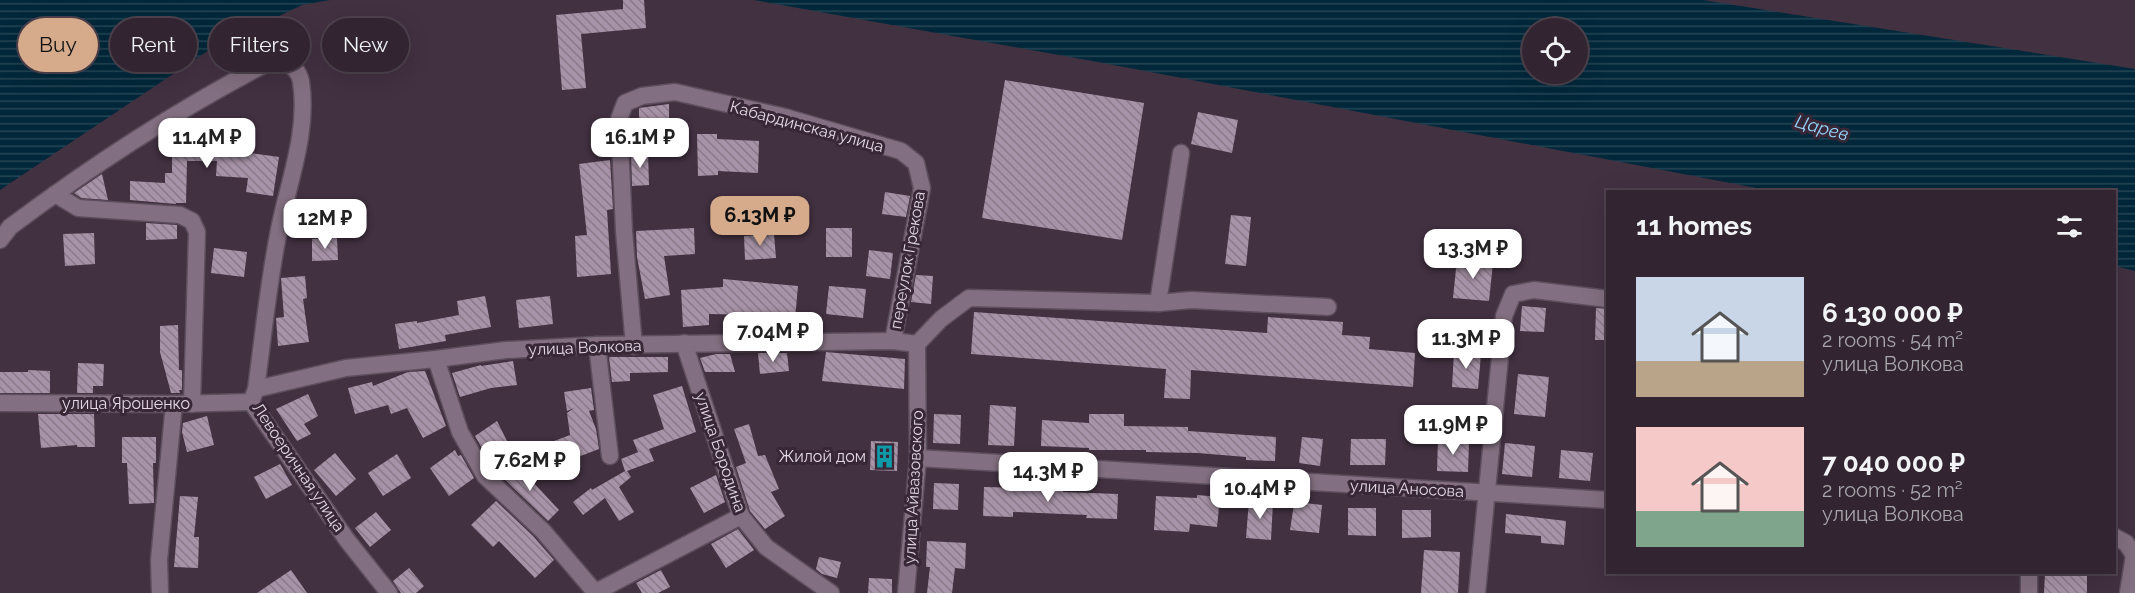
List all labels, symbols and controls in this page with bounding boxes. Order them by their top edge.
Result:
chip: Buy [18,18,98,72]
chip: Rent [110,18,197,72]
chip: Filters [209,18,310,72]
chip: New [322,18,409,72]
map controls [1522,18,1588,84]
button: locate [1522,18,1588,84]
street label: Кабардинская улица [728,97,886,156]
water label: Царев [1793,110,1851,145]
pin: 11.4M ₽ [152,118,262,169]
pin: 16.1M ₽ [585,118,695,169]
text: 11.4M ₽ [172,125,242,149]
text: 16.1M ₽ [605,125,675,149]
street label: переулок Грекова [886,190,929,330]
pin: 6.13M ₽ [705,196,815,247]
pin: 12M ₽ [283,199,367,250]
text: 6.13M ₽ [724,203,796,227]
text: 12M ₽ [298,206,352,230]
icon: filters [2053,210,2086,243]
text: 11 homes [1636,211,1752,241]
pin: 13.3M ₽ [1418,229,1528,280]
text: 13.3M ₽ [1438,236,1508,260]
text: 6 130 000 ₽ [1822,298,1963,328]
icon: home [1684,301,1756,373]
pin: 7.04M ₽ [718,312,828,363]
text: 7.04M ₽ [737,319,809,343]
pin: 11.3M ₽ [1411,319,1521,370]
text: 11.3M ₽ [1431,326,1501,350]
text: 2 rooms · 54 m² [1822,328,1963,352]
street label: улица Волкова [528,336,642,359]
text: улица Волкова [1822,352,1964,376]
street label: улица Бородина [691,390,750,515]
street label: улица Ярошенко [62,394,190,413]
street label: Левоеричная улица [248,399,349,535]
pin: 11.9M ₽ [1398,405,1508,456]
street label: улица Айвазовского [900,410,927,564]
text: 11.9M ₽ [1418,412,1488,436]
pin: 7.62M ₽ [475,441,585,492]
building icon: Жилой дом [871,443,897,469]
place label: Жилой дом [779,447,866,466]
text: 7.62M ₽ [494,448,566,472]
text: 7 040 000 ₽ [1822,448,1965,478]
icon: home [1684,451,1756,523]
pin: 14.3M ₽ [993,452,1103,503]
text: 14.3M ₽ [1013,459,1083,483]
pin: 10.4M ₽ [1205,469,1315,520]
text: 10.4M ₽ [1224,476,1296,500]
street label: улица Аносова [1350,476,1464,501]
text: 2 rooms · 52 m² [1822,478,1963,502]
text: улица Волкова [1822,502,1964,526]

